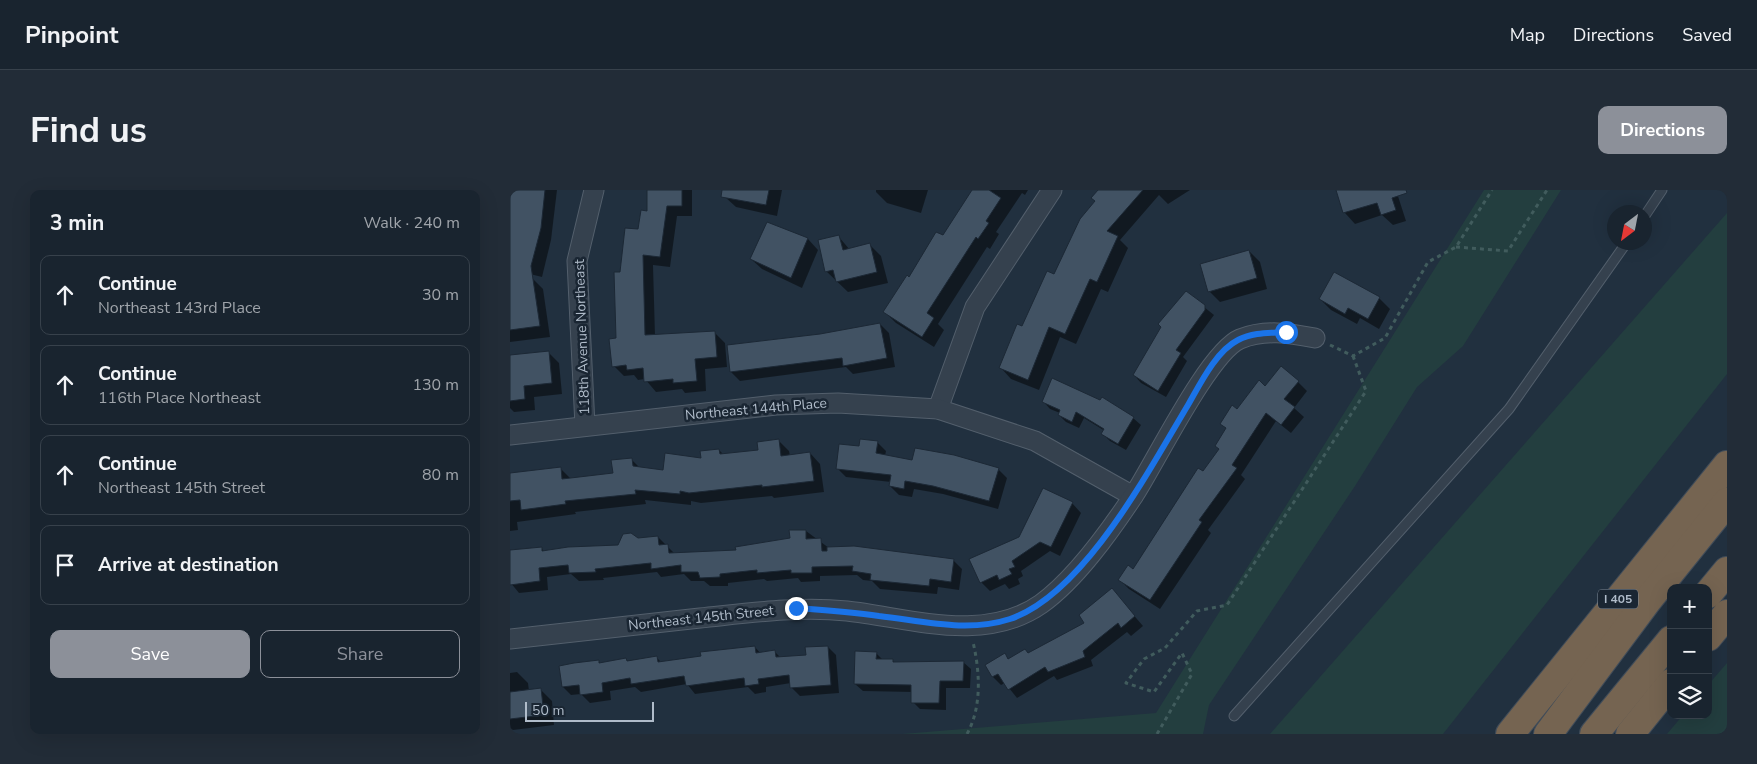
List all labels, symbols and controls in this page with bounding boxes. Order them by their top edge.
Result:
text: Pinpoint [25,19,118,51]
text: Map [1510,23,1545,47]
text: Directions [1573,23,1654,47]
text: Saved [1682,23,1732,47]
button: Directions [1598,106,1727,154]
text: Find us [30,107,147,154]
north arrow [1607,205,1652,250]
text: 3 min [50,209,104,237]
text: Walk · 240 m [364,212,460,234]
street label: 118th Avenue Northeast [570,259,594,415]
text: Continue [98,271,177,297]
icon: ahead [51,281,79,309]
text: 30 m [422,284,459,306]
text: Northeast 143rd Place [98,297,261,319]
route start [1275,321,1298,344]
text: Continue [98,361,177,387]
icon: ahead [51,371,79,399]
text: 130 m [412,374,459,396]
text: 116th Place Northeast [98,387,261,409]
street label: Northeast 144th Place [684,393,828,425]
text: Continue [98,451,177,477]
icon: ahead [51,461,79,489]
text: 80 m [422,464,459,486]
text: Northeast 145th Street [98,477,265,499]
icon: arrive [51,551,79,579]
text: Arrive at destination [98,552,279,578]
map controls [1667,584,1712,719]
button: + [1667,584,1712,629]
road number: I 405 [1598,589,1638,608]
route end [785,597,808,620]
street label: Northeast 145th Street [627,601,775,635]
button: − [1667,629,1712,674]
button: Save [50,630,250,678]
button: Share [260,630,460,678]
button: layers [1667,674,1712,719]
scale bar [525,699,654,722]
text: 50 m [532,701,564,720]

